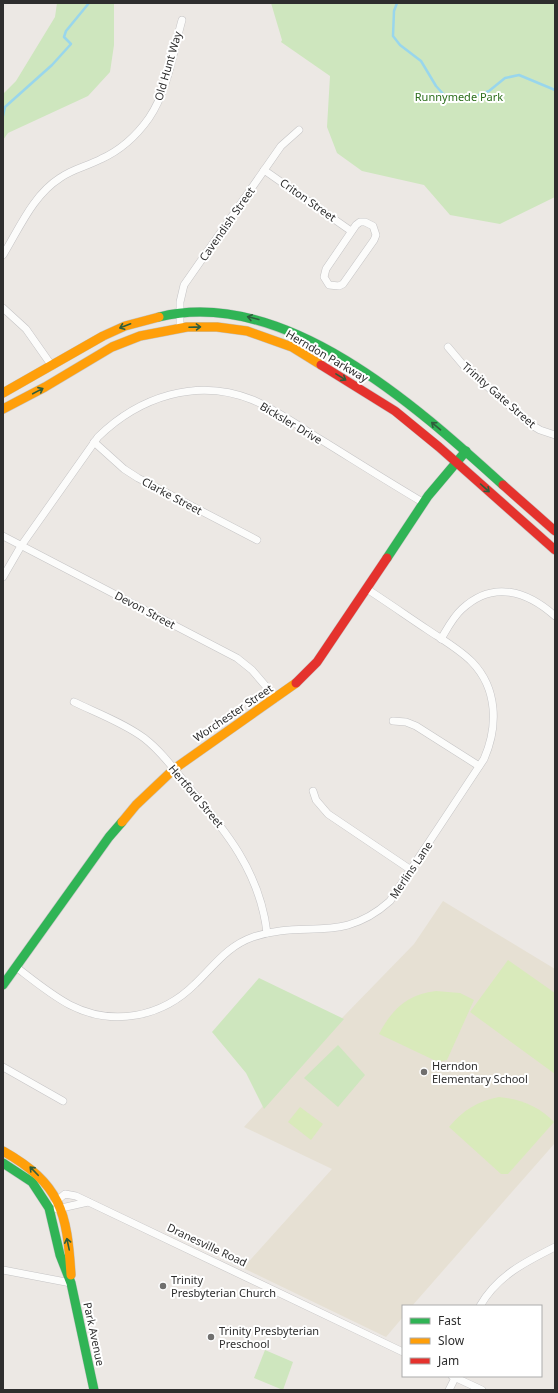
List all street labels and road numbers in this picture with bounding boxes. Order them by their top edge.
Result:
street label: Old Hunt Way [150,29,185,102]
street label: Criton Street [277,175,339,224]
street label: Cavendish Street [196,184,258,264]
street label: Herndon Parkway [283,326,371,385]
street label: Trinity Gate Street [459,358,539,431]
street label: Bicksler Drive [257,398,325,447]
street label: Clarke Street [140,473,205,518]
street label: Devon Street [112,587,178,632]
street label: Worchester Street [190,680,275,745]
street label: Hertford Street [166,761,227,830]
street label: Merlins Lane [386,838,435,901]
street label: Dranesville Road [165,1219,250,1270]
street label: Park Avenue [80,1301,109,1367]

